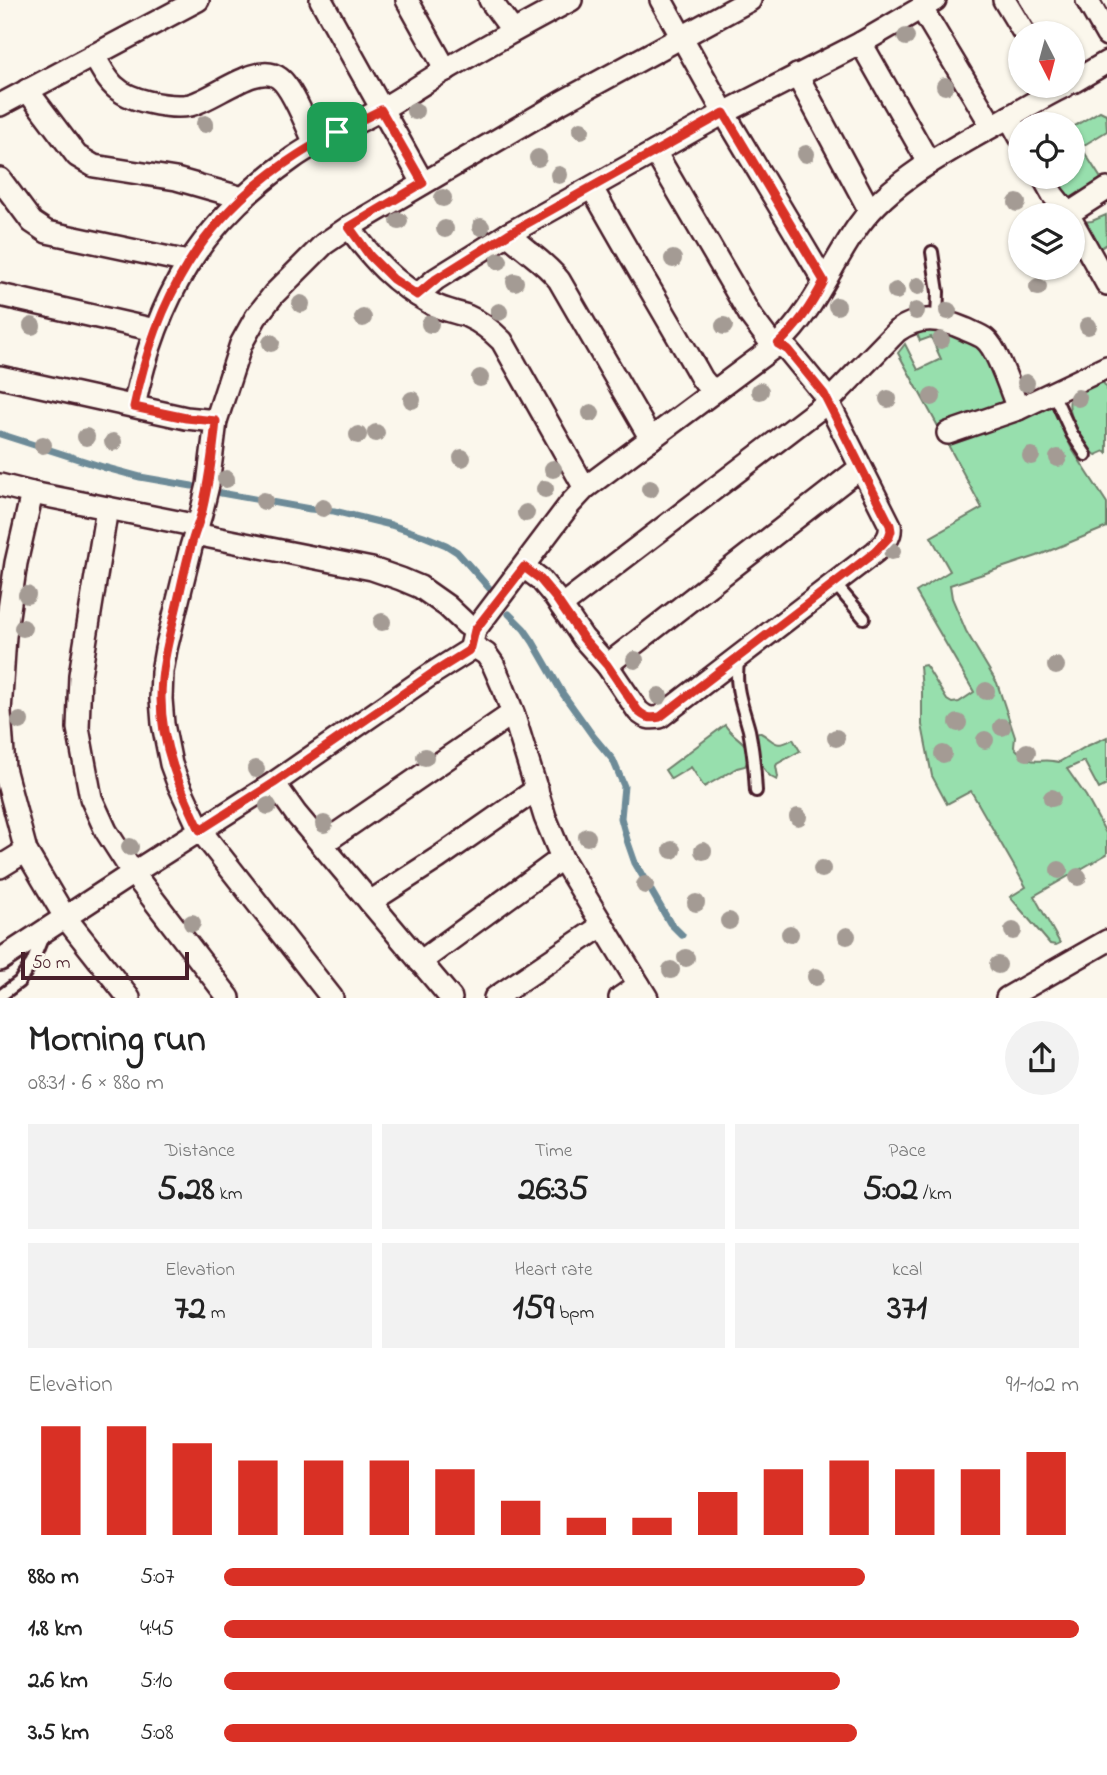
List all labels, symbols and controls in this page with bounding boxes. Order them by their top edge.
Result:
north arrow [1008,21,1085,98]
map controls [1008,21,1085,280]
pin [307,102,367,162]
button: locate [1008,112,1085,189]
icon: arrive [318,113,356,151]
button: layers [1008,203,1085,280]
scale bar [21,949,189,981]
text: 50 m [32,950,71,977]
text: Morning run [28,1013,206,1069]
button: share [1005,1021,1079,1095]
text: 08:31 · 6 × 880 m [28,1067,164,1100]
text: Distance [165,1138,235,1165]
text: Time [535,1138,572,1165]
text: Pace [889,1138,926,1165]
text: 5.28 [157,1165,215,1216]
text: 26:35 [518,1165,589,1216]
text: 5:02 [863,1165,918,1216]
text: km [215,1181,243,1208]
text: /km [918,1181,952,1208]
text: Elevation [165,1257,235,1284]
text: Heart rate [515,1257,592,1284]
text: kcal [892,1257,922,1284]
text: 72 [174,1284,206,1335]
text: 159 [513,1284,554,1335]
text: 371 [887,1284,927,1335]
text: m [206,1300,225,1327]
text: bpm [554,1300,594,1327]
text: Elevation [28,1369,113,1402]
text: 91–102 m [1006,1369,1079,1402]
text: 880 m [28,1561,79,1594]
text: 5:07 [140,1561,175,1594]
text: 1.8 km [28,1613,82,1646]
text: 4:45 [140,1613,174,1646]
text: 2.6 km [28,1665,88,1698]
text: 5:10 [140,1665,172,1698]
text: 3.5 km [28,1717,89,1750]
text: 5:08 [140,1717,174,1750]

